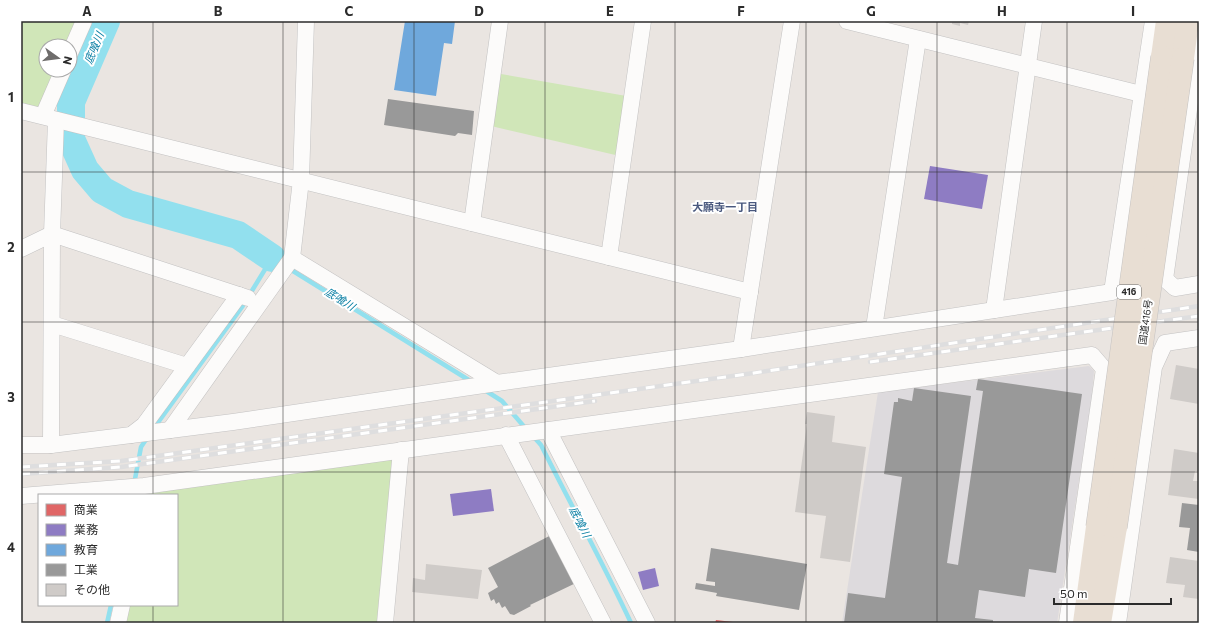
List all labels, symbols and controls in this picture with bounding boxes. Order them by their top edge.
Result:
text: A [82,3,92,19]
text: B [214,3,223,19]
text: C [345,3,354,19]
text: D [474,3,484,19]
text: E [606,3,614,19]
text: F [737,3,745,19]
text: G [866,3,876,19]
text: H [997,3,1007,19]
text: I [1131,3,1135,19]
water label: 底喰川 [81,29,106,66]
north arrow [38,38,78,78]
text: N [61,55,75,66]
text: 1 [8,89,14,105]
district label: 大願寺一丁目 [692,200,758,213]
text: 2 [7,239,15,255]
water label: 底喰川 [323,284,359,313]
road number: 416 [1117,285,1141,299]
street label: 国道416号 [1136,298,1154,346]
text: 3 [7,389,15,405]
legend [38,494,178,606]
text: 商業 [74,502,98,516]
water label: 底喰川 [567,504,594,540]
text: 業務 [74,522,98,536]
text: 4 [7,539,15,555]
text: 教育 [74,542,98,556]
text: 工業 [74,562,98,576]
scale bar [1054,580,1171,606]
text: その他 [74,582,110,596]
text: 50 m [1060,586,1088,600]

